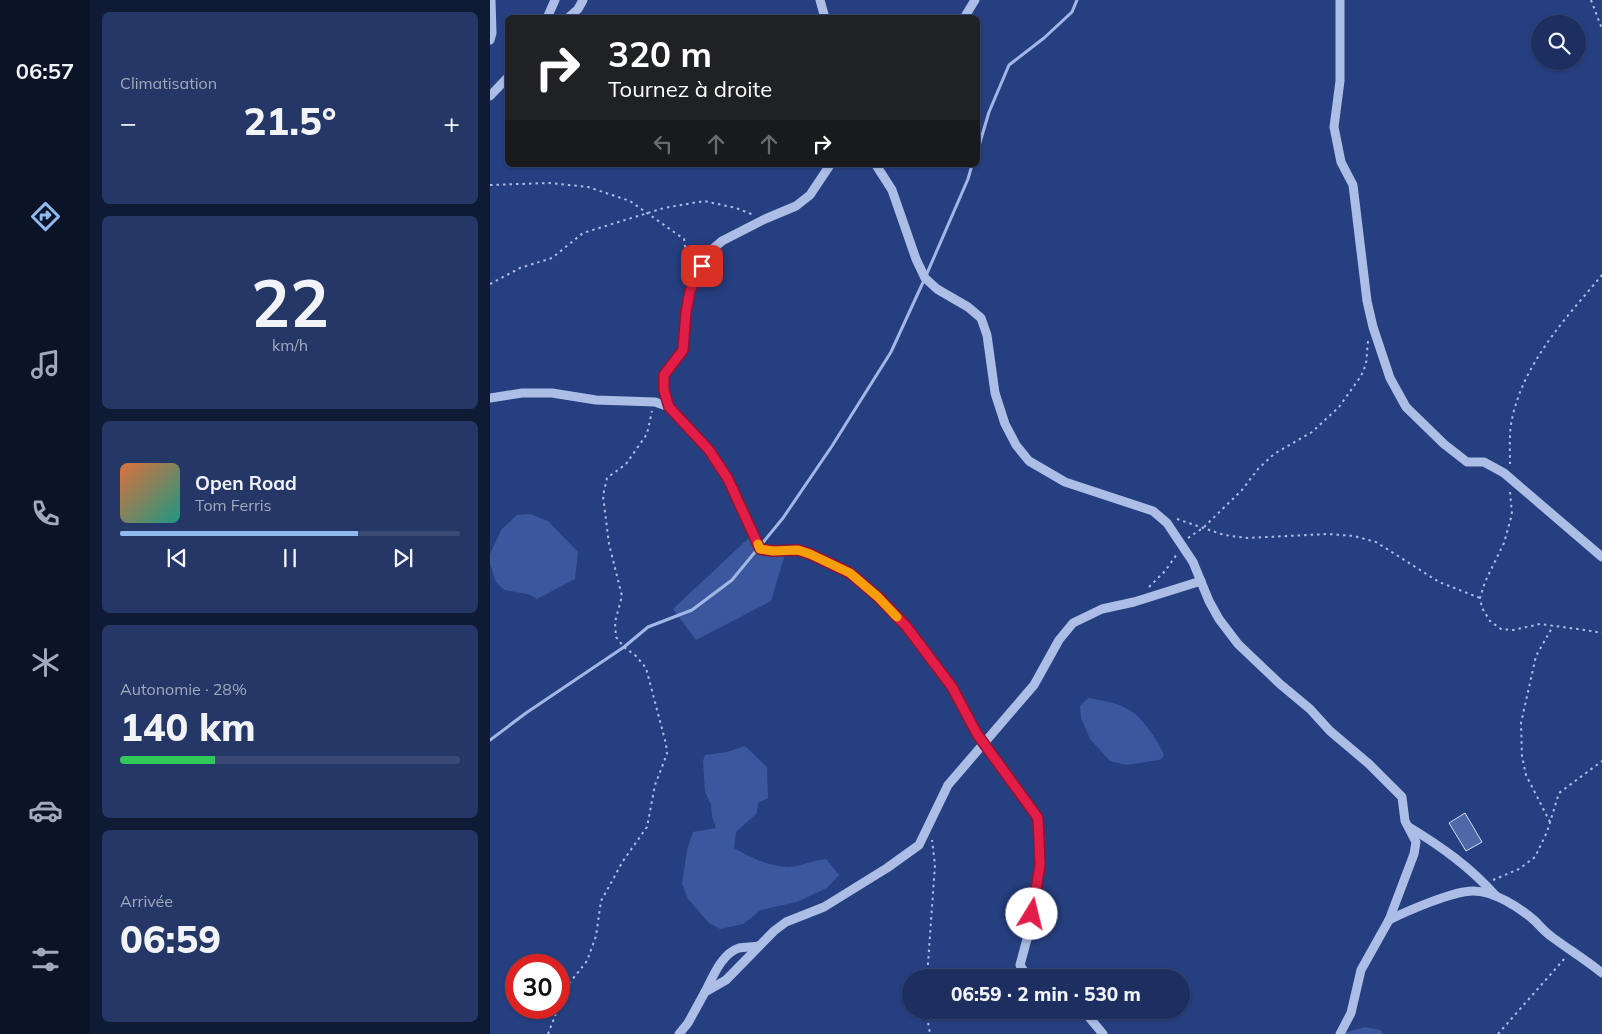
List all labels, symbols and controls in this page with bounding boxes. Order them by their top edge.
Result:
map controls [1531,15,1586,70]
button: search [1531,15,1586,70]
text: 320 m [608,32,712,76]
icon: right [525,35,590,100]
text: 06:57 [16,57,74,85]
text: Climatisation [120,73,217,93]
text: Tournez à droite [608,75,772,103]
text: 21.5° [244,97,336,145]
text: − [120,105,137,140]
text: + [443,105,460,140]
icon: left [649,130,677,158]
icon: ahead [702,130,730,158]
icon: ahead [755,130,783,158]
icon: right [808,130,836,158]
icon: directions [28,199,63,234]
pin [681,245,723,287]
icon: arrive [688,252,716,280]
text: 22 [251,262,329,343]
text: km/h [272,335,308,355]
icon: music [28,347,63,382]
text: Open Road [195,471,297,495]
text: Tom Ferris [195,495,272,515]
icon: phone [28,496,63,531]
icon: previous [163,544,191,572]
icon: pause [276,544,304,572]
icon: next [389,544,417,572]
icon: climate [28,645,63,680]
text: Autonomie · 28% [120,679,247,699]
text: 140 km [120,703,256,751]
icon: car [28,793,63,828]
position arrow [1005,887,1057,939]
text: Arrivée [120,891,173,911]
text: 06:59 [120,915,221,963]
icon: filters [28,942,63,977]
speed limit sign: 30 [505,954,570,1019]
text: 06:59 · 2 min · 530 m [951,982,1141,1006]

